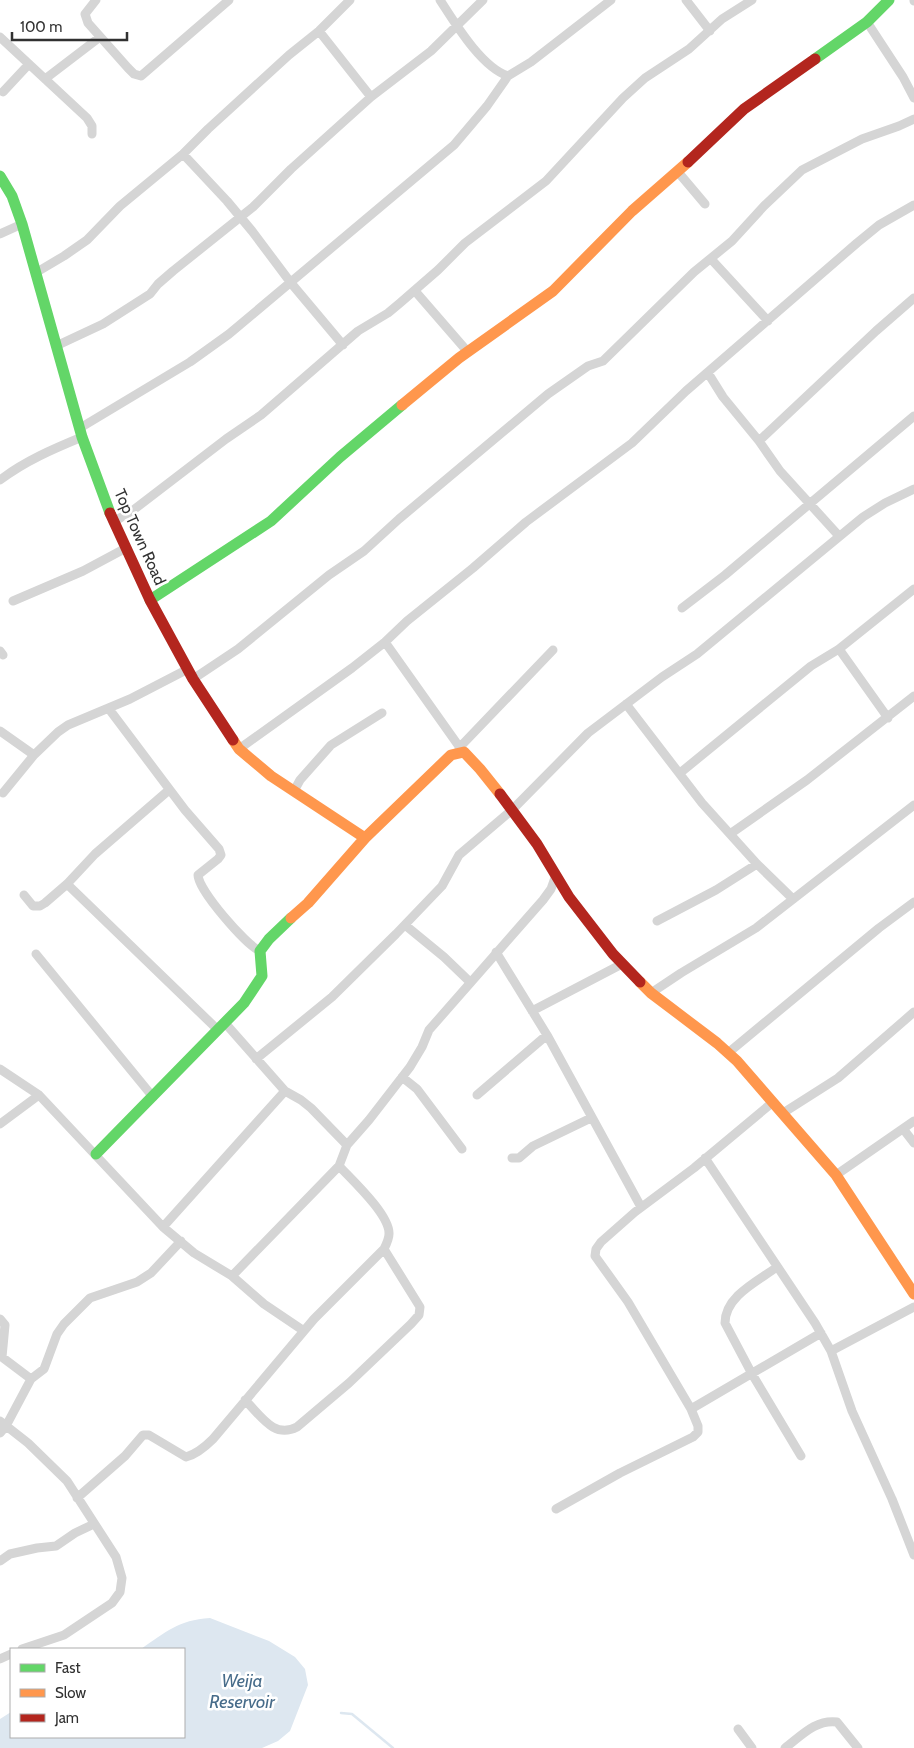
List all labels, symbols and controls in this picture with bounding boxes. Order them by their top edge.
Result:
scale bar [12,10,128,42]
text: 100 m [20,18,62,36]
street label: Top Town Road [110,486,170,588]
legend [10,1648,185,1738]
text: Fast [55,1659,80,1677]
water label: Weija Reservoir [209,1670,276,1713]
text: Slow [55,1684,86,1702]
text: Jam [54,1709,79,1727]

